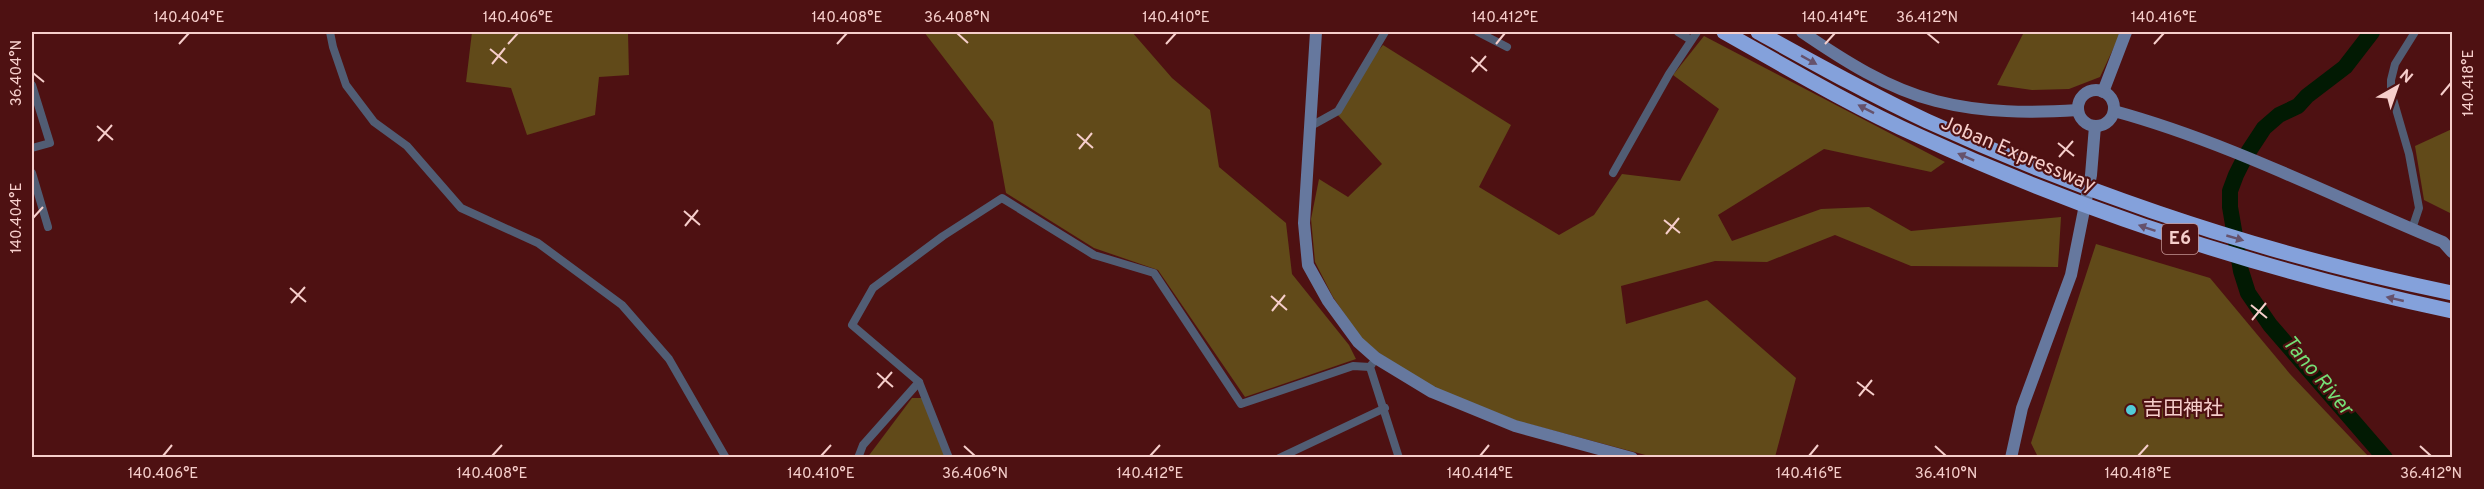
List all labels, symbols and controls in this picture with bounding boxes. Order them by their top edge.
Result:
text: 140.404°E [154,9,225,28]
text: 140.406°E [483,9,553,28]
text: 140.408°E [812,9,882,28]
text: 36.408°N [924,9,990,28]
text: 140.410°E [1142,9,1210,28]
text: 140.412°E [1472,9,1538,28]
text: 140.414°E [1802,9,1868,28]
text: 36.412°N [1896,9,1958,28]
text: 140.416°E [2131,9,2197,28]
text: 36.404°N [8,40,27,106]
text: 140.418°E [2460,50,2479,116]
one-way arrow [1801,55,1818,65]
north arrow [2367,57,2427,117]
text: N [2395,66,2416,88]
one-way arrow [1857,104,1874,114]
street label: Joban Expressway [1937,111,2099,199]
one-way arrow [1956,152,1974,162]
text: 140.404°E [8,182,27,254]
one-way arrow [2138,222,2156,232]
road number: E6 [2162,224,2198,254]
one-way arrow [2226,234,2244,243]
one-way arrow [2386,293,2405,303]
water label: Tano River [2276,330,2360,423]
place label: 吉田神社 [2143,397,2223,423]
marker: 吉田神社 [2124,403,2138,417]
text: 140.406°E [128,465,198,484]
text: 140.408°E [457,465,527,484]
text: 140.410°E [787,465,855,484]
text: 36.406°N [942,465,1008,484]
text: 140.412°E [1117,465,1183,484]
text: 140.414°E [1447,465,1513,484]
text: 140.416°E [1776,465,1842,484]
text: 36.410°N [1915,465,1977,484]
text: 140.418°E [2105,465,2171,484]
text: 36.412°N [2400,465,2462,484]

